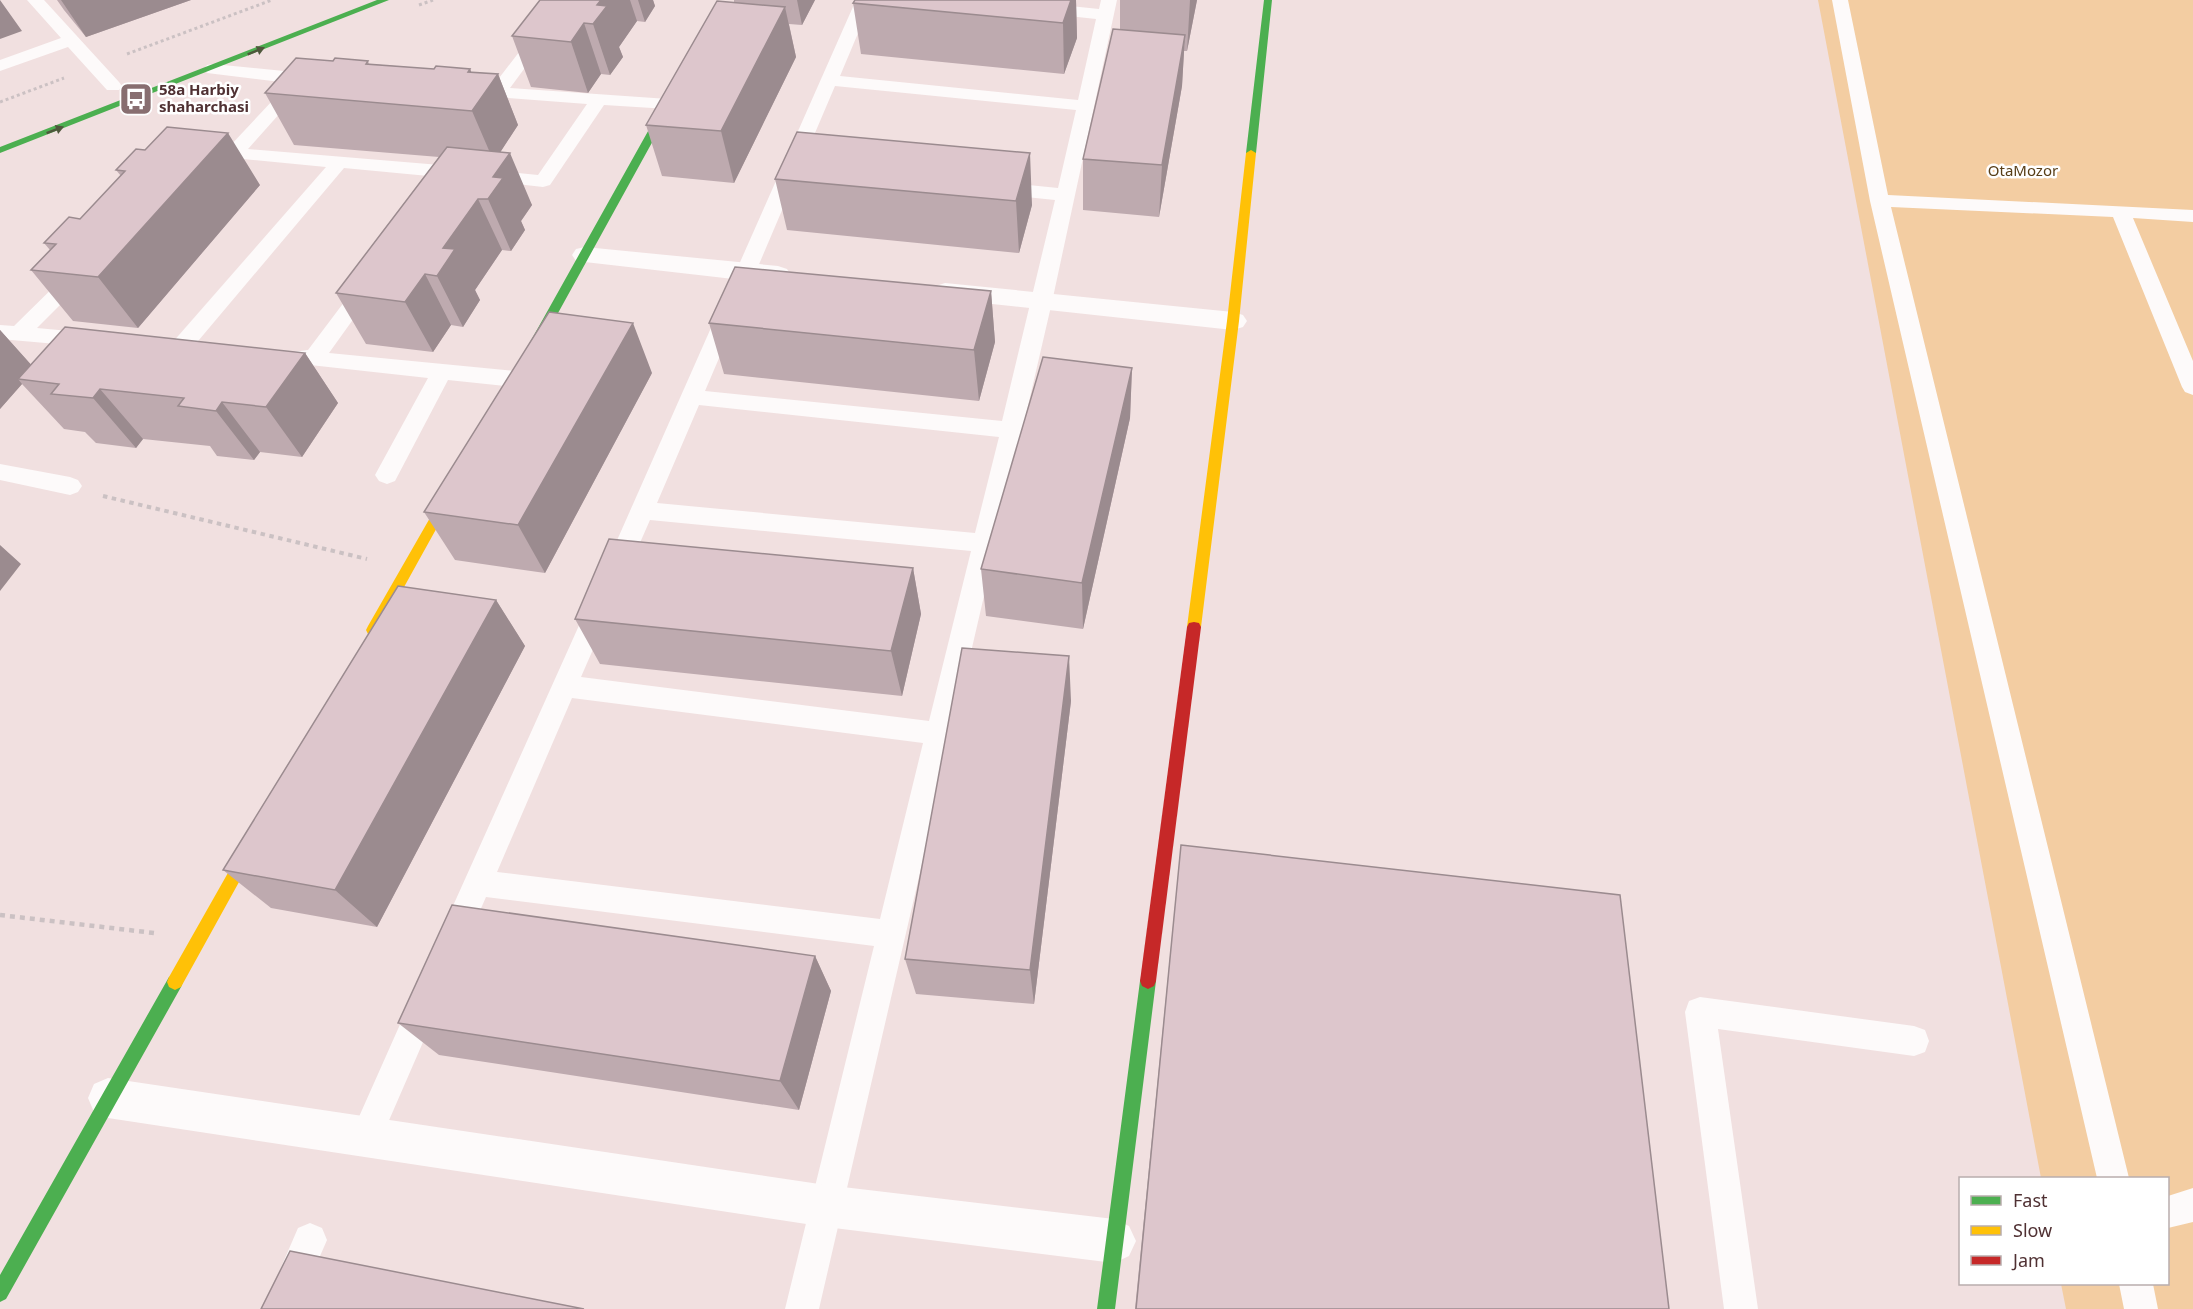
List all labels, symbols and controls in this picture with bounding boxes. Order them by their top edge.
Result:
one-way arrow [247,46,265,56]
place label: 58a Harbiy shaharchasi [159,79,249,116]
bus stop icon: 58a Harbiy shaharchasi [118,81,154,117]
one-way arrow [46,124,64,134]
park label: OtaMozor [1988,160,2058,180]
legend [1959,1177,2169,1285]
text: Fast [2013,1188,2048,1212]
text: Slow [2013,1218,2052,1242]
text: Jam [2011,1248,2045,1272]

